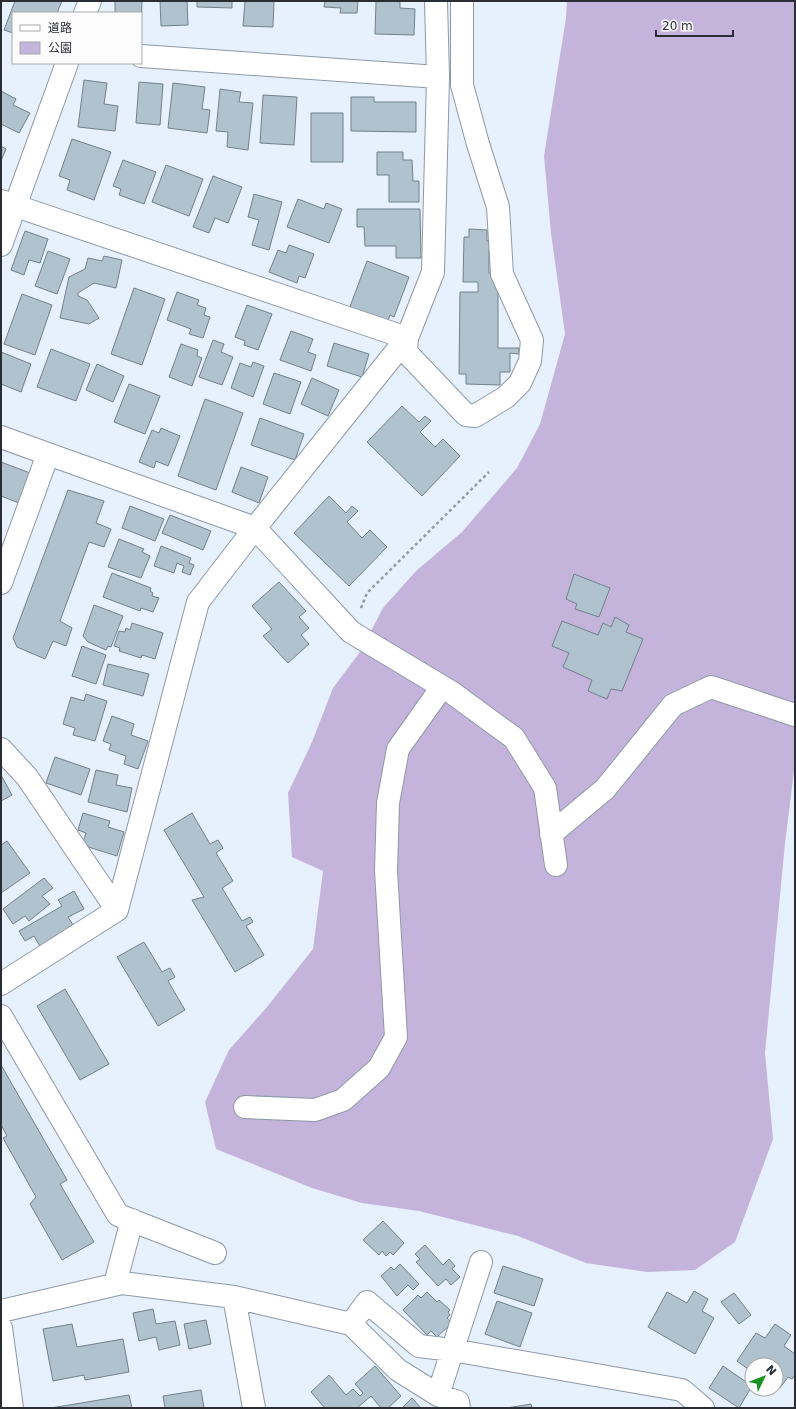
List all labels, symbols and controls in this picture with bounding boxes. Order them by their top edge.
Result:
legend [12,12,142,64]
scale bar [656,12,733,38]
text: 20 m [662,19,693,33]
text: 道路 [48,21,72,35]
text: 公園 [48,41,72,55]
north arrow [744,1357,784,1397]
text: N [763,1363,779,1378]

